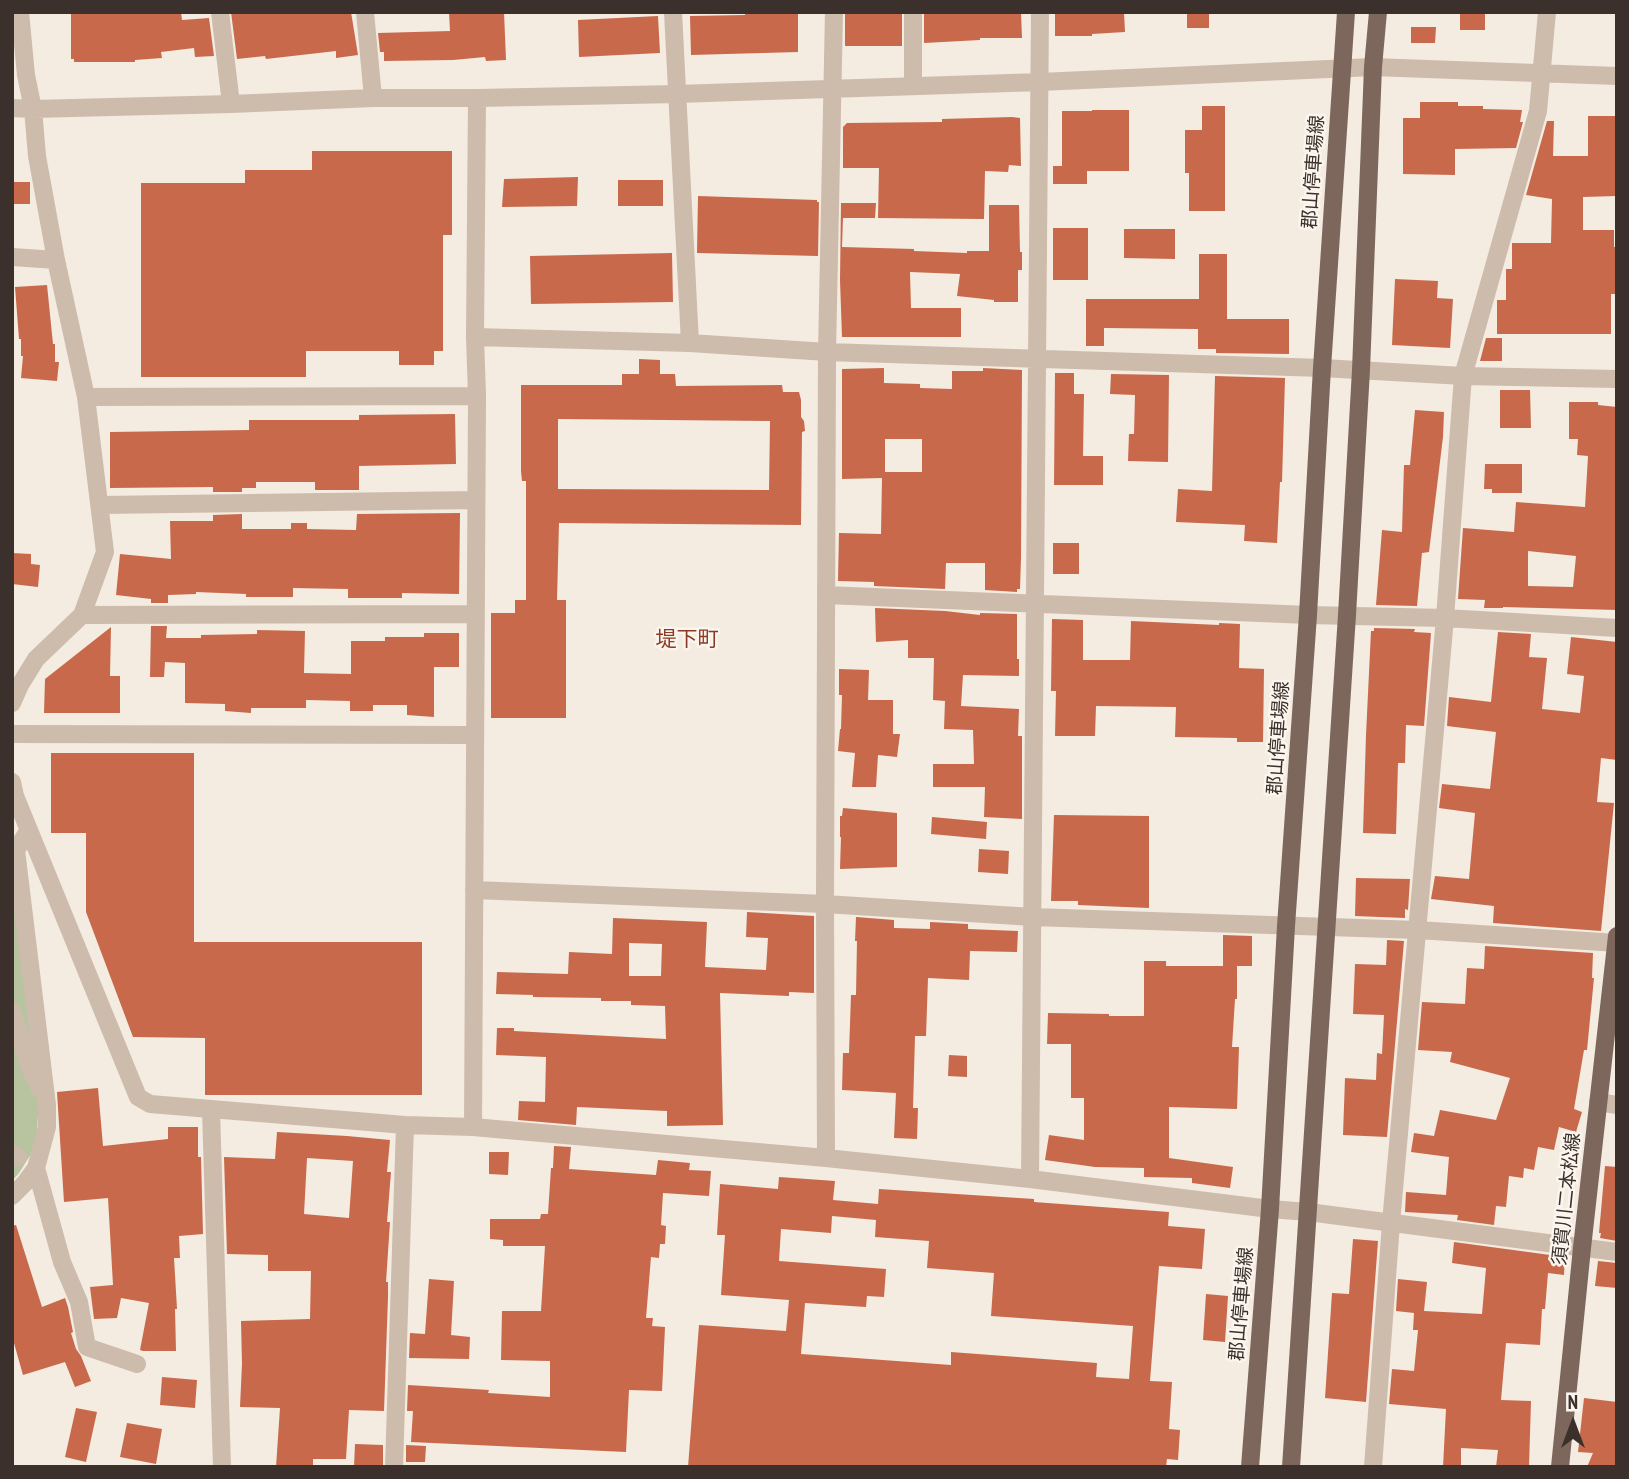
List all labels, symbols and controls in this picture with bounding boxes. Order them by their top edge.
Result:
street label: 郡山停車場線 [1299,114,1329,230]
district label: 堤下町 [656,627,718,653]
street label: 郡山停車場線 [1264,680,1294,796]
street label: 須賀川二本松線 [1549,1132,1585,1266]
street label: 郡山停車場線 [1226,1246,1258,1362]
north arrow [1538,1388,1608,1458]
text: N [1568,1390,1578,1414]

